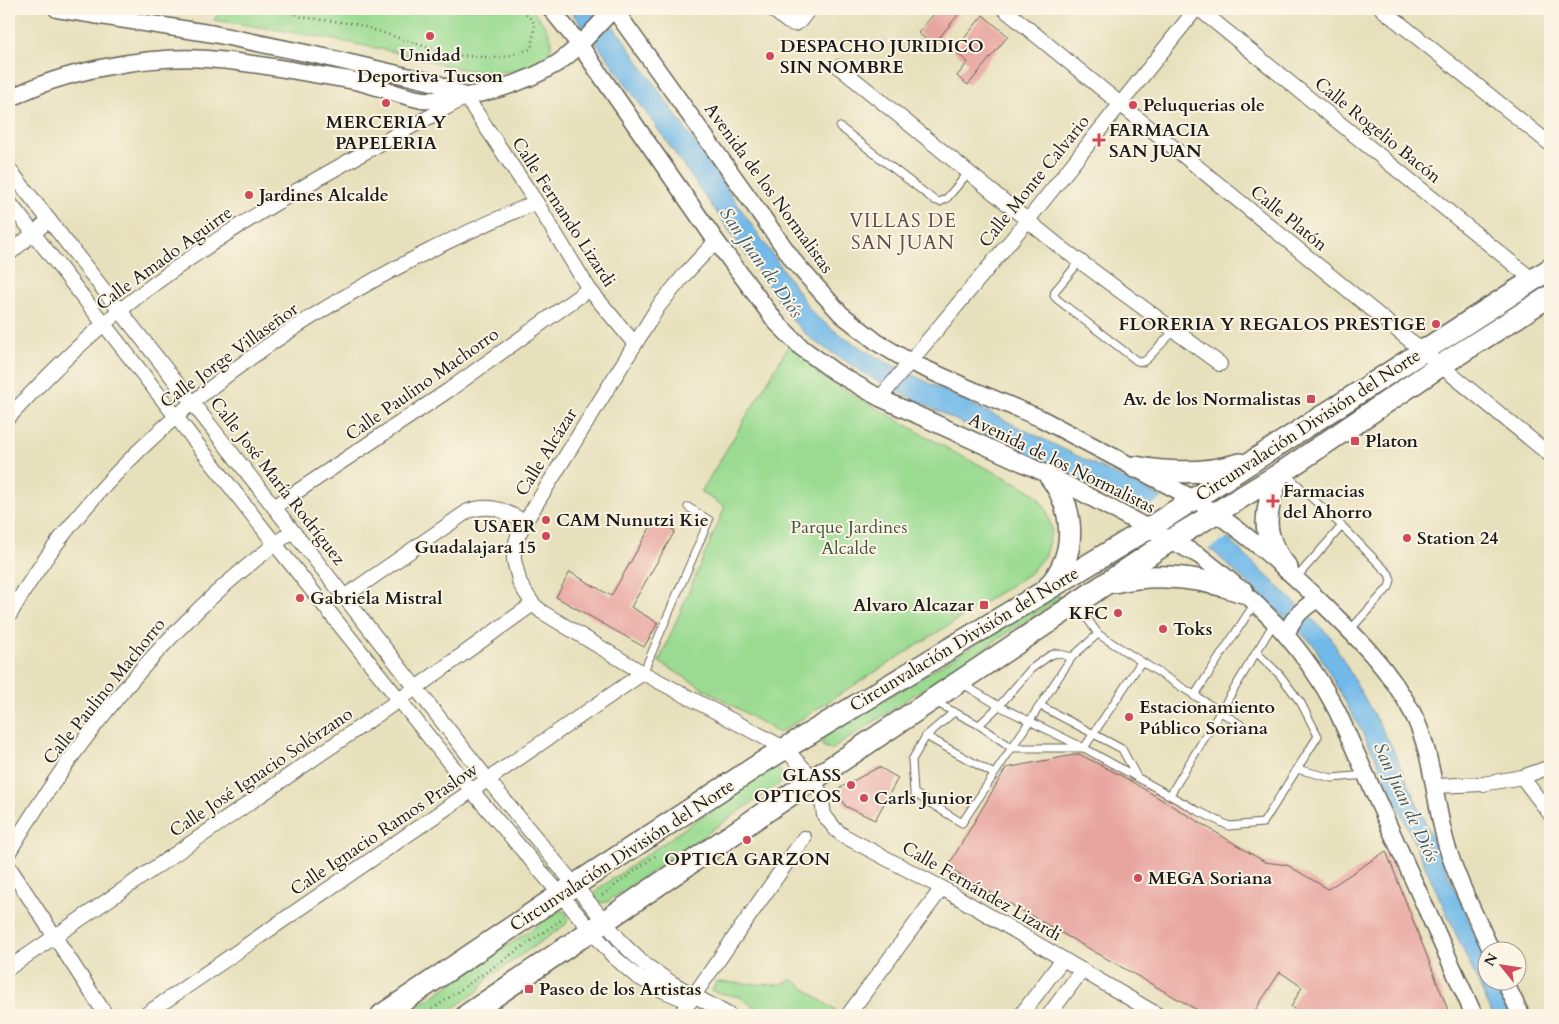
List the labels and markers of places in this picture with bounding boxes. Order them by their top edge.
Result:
marker: Unidad Deportiva Tucson [424,30,436,42]
place label: DESPACHO JURIDICO SIN NOMBRE [780,34,984,80]
place label: Unidad Deportiva Tucson [357,43,504,89]
marker: DESPACHO JURIDICO SIN NOMBRE [764,50,776,62]
place label: Peluquerias ole [1143,93,1265,118]
marker: MERCERIA Y PAPELERIA [380,97,392,109]
marker: Peluquerias ole [1127,99,1139,111]
place label: MERCERIA Y PAPELERIA [326,110,447,156]
place label: FARMACIA SAN JUAN [1109,118,1210,164]
marker: FARMACIA SAN JUAN [1093,134,1105,146]
place label: Jardines Alcalde [256,183,389,208]
marker: Jardines Alcalde [243,189,255,201]
place label: FLORERIA Y REGALOS PRESTIGE [1118,312,1426,337]
marker: FLORERIA Y REGALOS PRESTIGE [1430,318,1442,330]
place label: Av. de los Normalistas [1123,387,1301,412]
marker: Av. de los Normalistas [1305,393,1317,405]
place label: Platon [1365,429,1419,454]
marker: Platon [1349,435,1361,447]
place label: Farmacias del Ahorro [1283,479,1372,525]
marker: Farmacias del Ahorro [1267,495,1279,507]
place label: CAM Nunutzi Kie [556,508,709,533]
place label: USAER Guadalajara 15 [414,514,537,560]
marker: CAM Nunutzi Kie [540,514,552,526]
place label: Station 24 [1417,526,1498,551]
marker: USAER Guadalajara 15 [540,530,552,542]
marker: Station 24 [1401,532,1413,544]
place label: Gabriela Mistral [310,586,442,611]
marker: Gabriela Mistral [294,592,306,604]
place label: Alvaro Alcazar [853,593,975,618]
marker: Alvaro Alcazar [978,599,990,611]
place label: KFC [1069,601,1108,626]
marker: KFC [1112,607,1124,619]
place label: Toks [1173,617,1212,642]
marker: Toks [1157,623,1169,635]
place label: Estacionamiento Público Soriana [1139,695,1275,741]
marker: Estacionamiento Público Soriana [1123,711,1135,723]
place label: GLASS OPTICOS [754,763,841,809]
marker: GLASS OPTICOS [845,779,857,791]
place label: Carls Junior [874,786,973,811]
marker: Carls Junior [858,792,870,804]
marker: OPTICA GARZON [741,834,753,846]
place label: OPTICA GARZON [664,847,830,872]
place label: MEGA Soriana [1148,866,1272,891]
marker: MEGA Soriana [1132,872,1144,884]
place label: Paseo de los Artistas [539,977,701,1002]
marker: Paseo de los Artistas [523,983,535,995]

